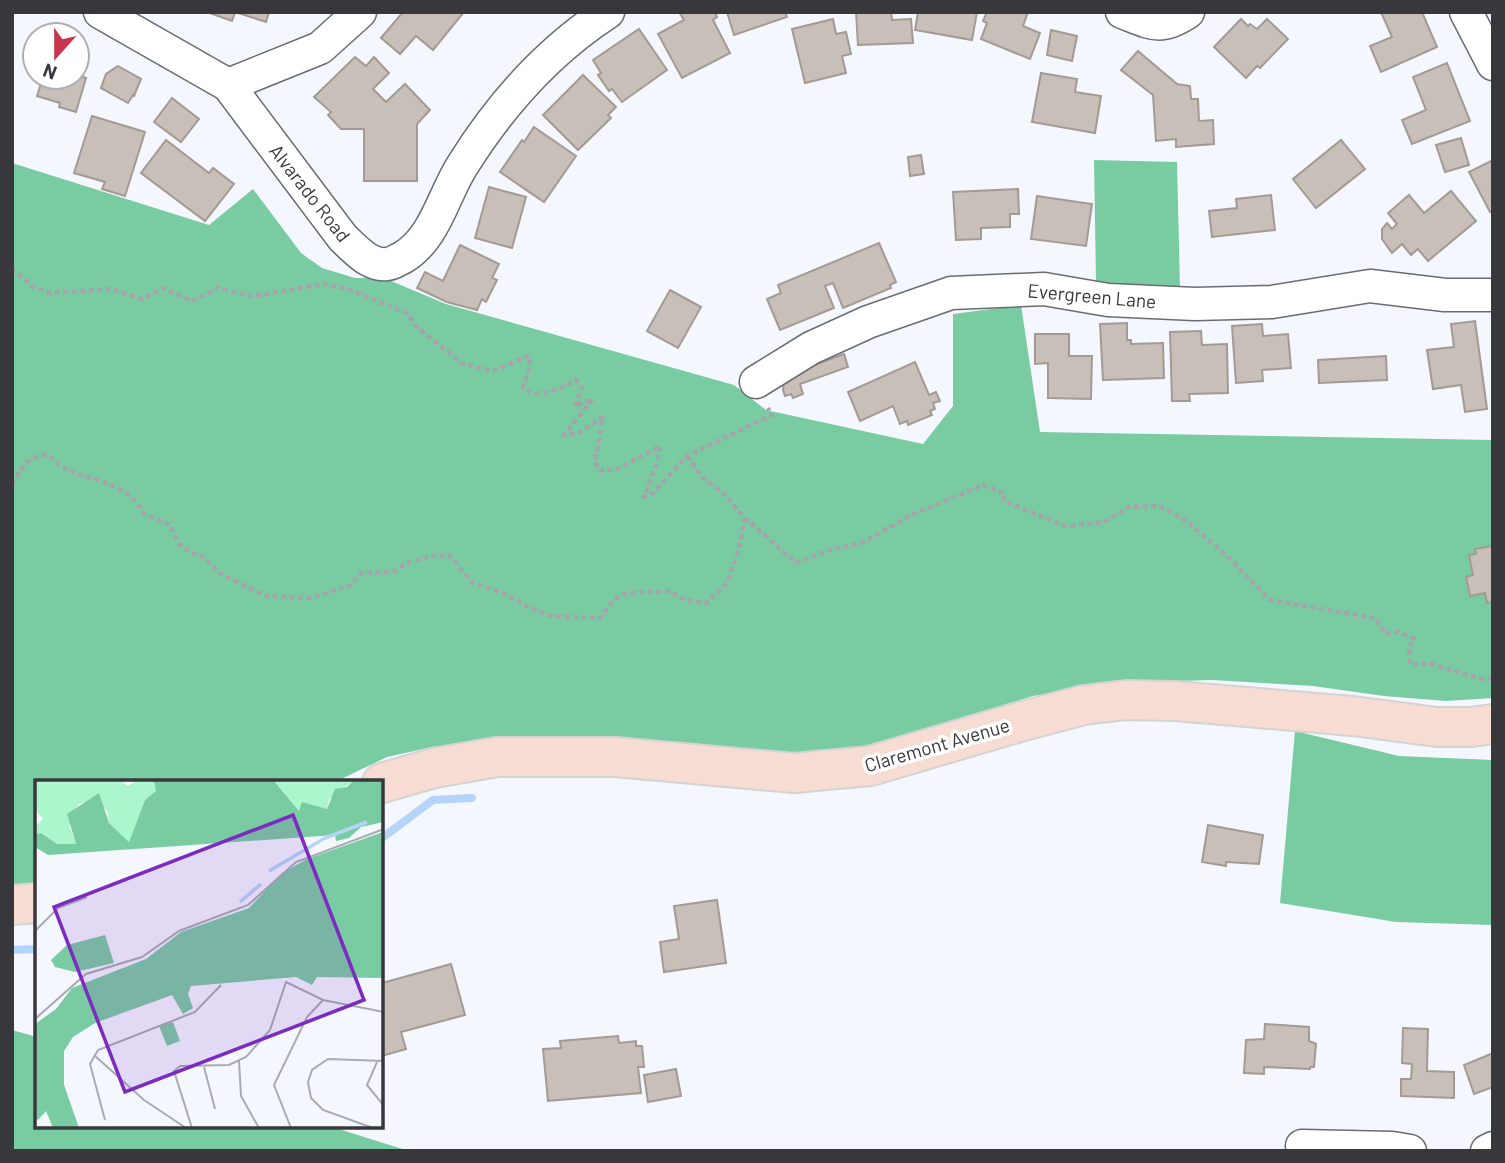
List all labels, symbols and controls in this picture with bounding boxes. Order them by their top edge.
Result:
north arrow [21,21,91,91]
text: N [40,59,60,85]
street label: Alvarado Road [265,139,356,246]
street label: Evergreen Lane [1027,278,1157,313]
street label: Claremont Avenue [862,713,1012,776]
inset map [35,780,383,1128]

